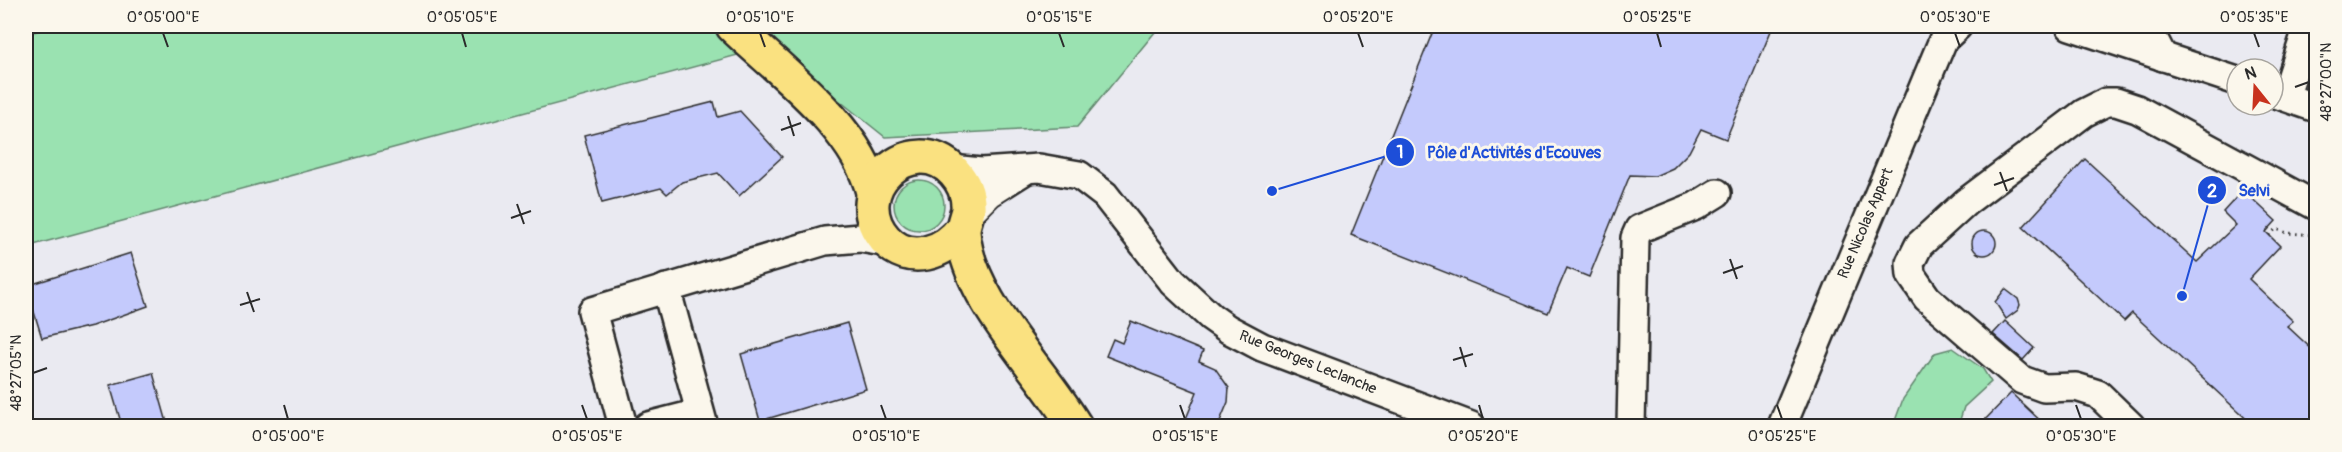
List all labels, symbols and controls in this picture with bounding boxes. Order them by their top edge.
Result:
text: 0°05'00"E [127,8,199,27]
text: 0°05'05"E [427,8,497,27]
text: 0°05'10"E [726,8,794,27]
text: 0°05'15"E [1026,8,1092,27]
text: 0°05'20"E [1323,8,1394,27]
text: 0°05'25"E [1623,8,1691,27]
text: 0°05'30"E [1920,8,1991,27]
text: 0°05'35"E [2220,8,2288,27]
text: 48°27'00"N [2317,43,2336,121]
north arrow [2225,57,2285,117]
text: N [2242,62,2259,85]
callout: Pôle d'Activités d'Ecouves [1385,135,1613,169]
text: 1 [1396,141,1404,164]
text: Pôle d'Activités d'Ecouves [1427,143,1602,163]
street label: Rue Nicolas Appert [1834,164,1898,281]
callout: Selvi [2197,173,2282,207]
text: 2 [2207,180,2217,203]
text: Selvi [2238,181,2270,201]
street label: Rue Georges Leclanche [1236,326,1380,399]
text: 48°27'05"N [7,335,26,411]
text: 0°05'00"E [252,427,324,446]
text: 0°05'05"E [552,427,622,446]
text: 0°05'10"E [852,427,920,446]
text: 0°05'15"E [1152,427,1218,446]
text: 0°05'20"E [1448,427,1519,446]
text: 0°05'25"E [1748,427,1816,446]
text: 0°05'30"E [2046,427,2117,446]

